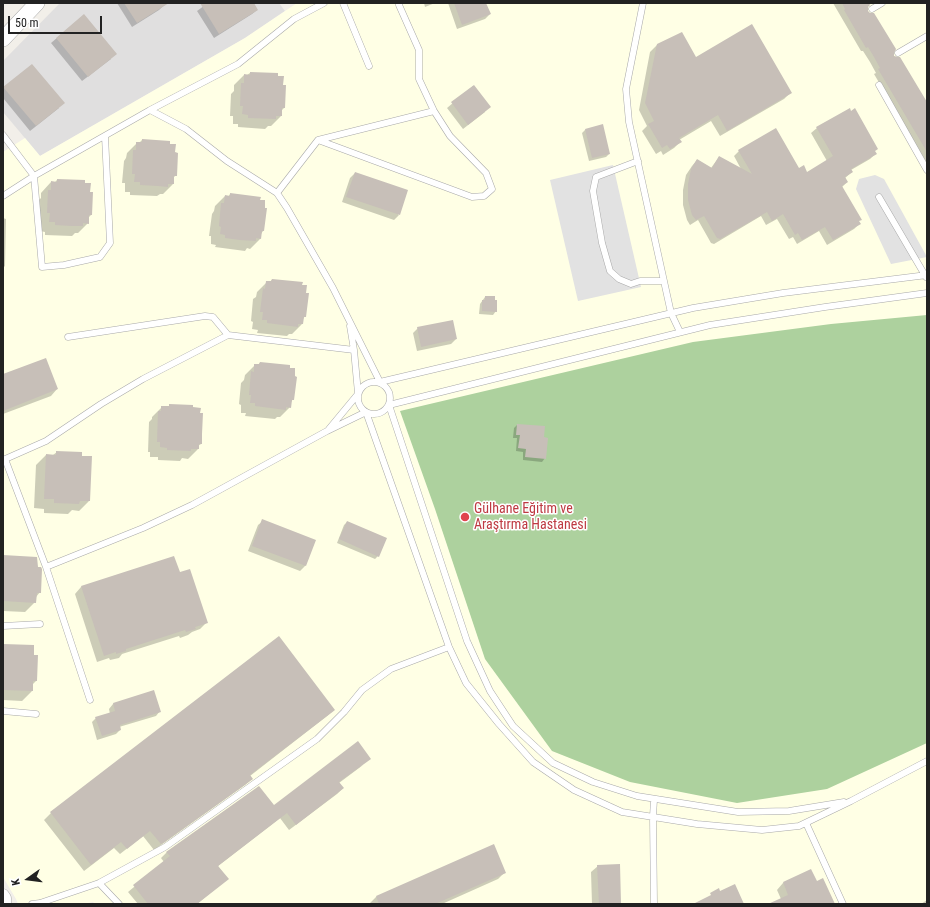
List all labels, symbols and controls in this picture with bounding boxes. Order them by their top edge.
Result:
scale bar [10,8,104,34]
text: 50 m [15,16,39,30]
place label: Gülhane Eğitim ve Araştırma Hastanesi [474,501,587,534]
marker: Gülhane Eğitim ve Araştırma Hastanesi [459,511,471,523]
north arrow [8,859,48,899]
text: K [9,877,23,887]

